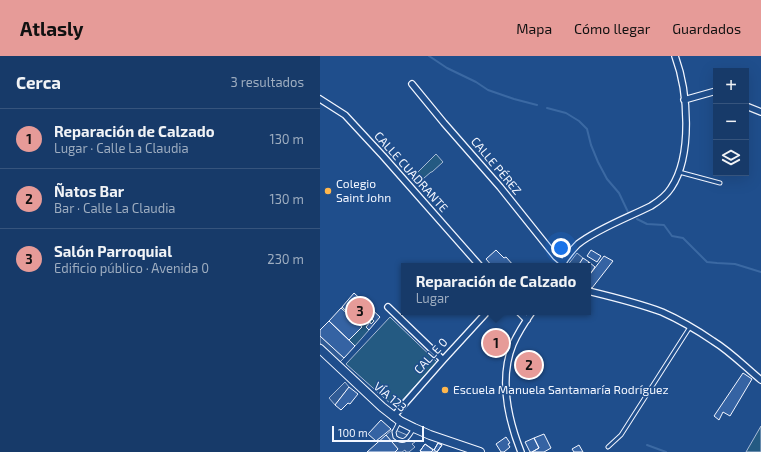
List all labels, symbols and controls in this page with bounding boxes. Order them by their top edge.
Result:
text: Atlasly [20,17,84,40]
text: Mapa [516,20,552,37]
text: Cómo llegar [574,20,650,37]
text: Guardados [672,20,741,37]
map controls [713,68,749,176]
button: + [713,68,749,104]
text: Cerca [16,72,61,92]
text: 3 resultados [231,74,304,90]
button: − [713,104,749,140]
text: Reparación de Calzado [54,122,215,140]
street label: CALLE CUADRANTE [372,128,452,215]
text: 1 [26,131,32,147]
text: 130 m [269,131,304,147]
street label: CALLE PÉREZ [469,134,525,197]
text: Lugar · Calle La Claudia [54,140,189,156]
button: layers [713,140,749,176]
place label: Colegio Saint John [336,176,391,204]
text: Ñatos Bar [54,182,124,200]
marker: Colegio Saint John [323,186,333,196]
text: 2 [25,191,33,207]
text: 130 m [269,191,304,207]
text: Bar · Calle La Claudia [54,200,176,216]
your location [551,238,571,258]
text: Salón Parroquial [54,242,172,260]
text: 3 [25,251,33,267]
text: 230 m [267,251,304,267]
text: Edificio público · Avenida 0 [54,260,209,276]
popup [401,263,591,315]
text: Reparación de Calzado [416,272,576,290]
text: Lugar [416,290,449,306]
pin: 3 [347,296,373,326]
pin: 1 [483,328,509,358]
street label: CALLE 0 [411,335,450,376]
pin: 2 [516,350,542,380]
street label: VÍA 123 [371,378,410,414]
place label: Escuela Manuela Santamaría Rodríguez [453,382,669,396]
marker: Escuela Manuela Santamaría Rodríguez [440,385,450,395]
scale bar [332,424,424,443]
text: 100 m [338,426,368,439]

